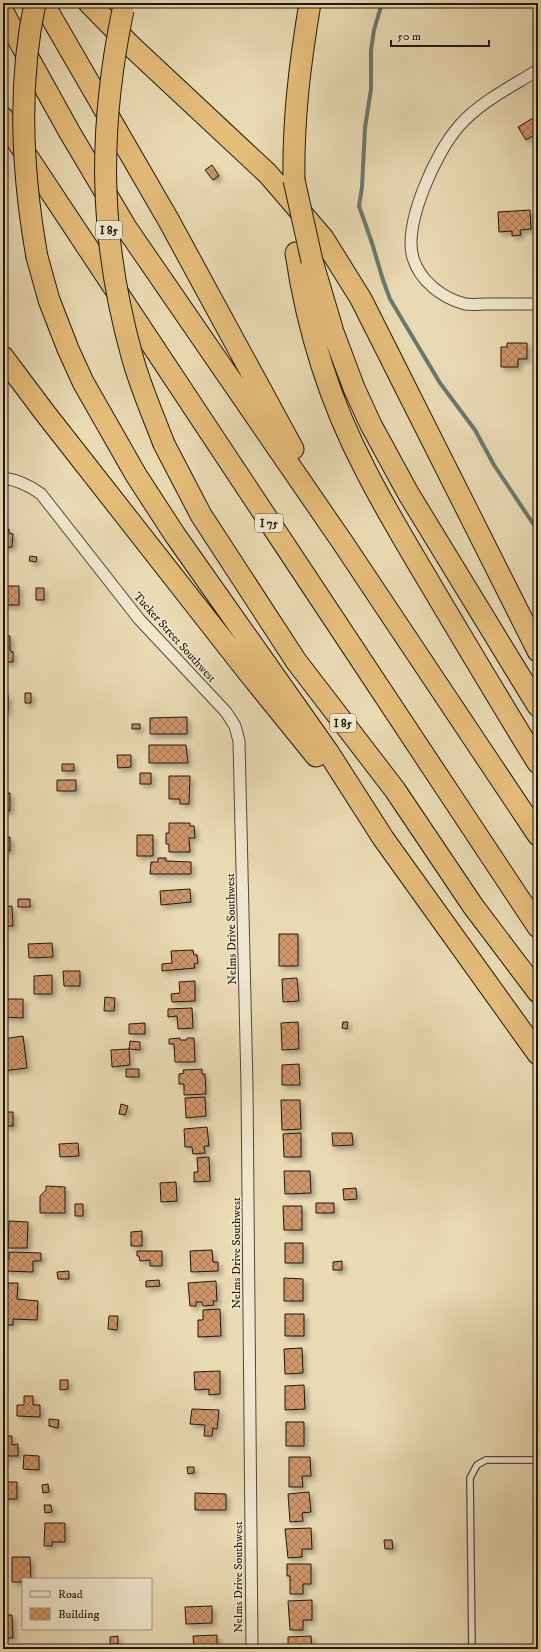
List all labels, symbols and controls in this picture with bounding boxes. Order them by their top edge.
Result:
scale bar [391,22,489,48]
text: 50 m [397,29,421,44]
road number: I 85 [96,221,122,239]
road number: I 75 [255,514,283,532]
street label: Tucker Street Southwest [130,589,219,686]
road number: I 85 [330,714,356,732]
street label: Nelms Drive Southwest [223,873,240,985]
street label: Nelms Drive Southwest [229,1197,244,1309]
street label: Nelms Drive Southwest [231,1521,246,1633]
legend [22,1578,152,1630]
text: Road [58,1587,83,1602]
text: Building [58,1607,99,1622]

